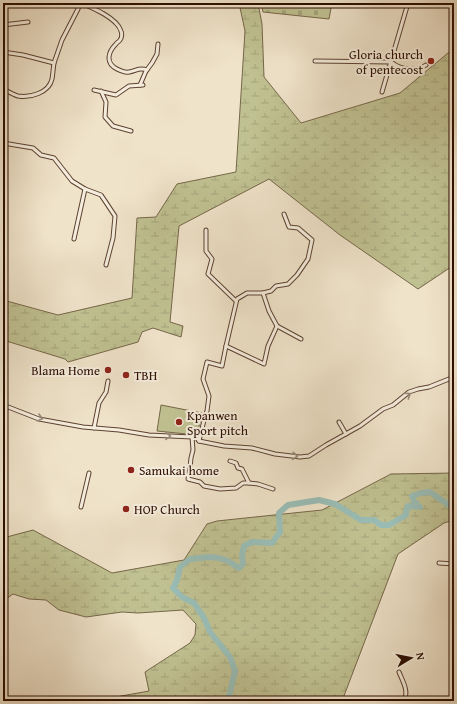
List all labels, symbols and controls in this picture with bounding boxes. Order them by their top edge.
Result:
place label: Gloria church of pentecost [349,45,424,79]
marker: Gloria church of pentecost [426,56,436,66]
place label: Blama Home [31,361,100,380]
marker: Blama Home [103,365,113,375]
place label: TBH [134,366,158,385]
marker: TBH [121,370,131,380]
one-way arrow [403,392,410,399]
place label: Kpanwen Sport pitch [187,406,249,440]
one-way arrow [36,414,43,422]
marker: Kpanwen Sport pitch [174,417,184,427]
one-way arrow [165,431,171,440]
one-way arrow [292,451,298,460]
place label: Samukai home [139,461,219,480]
marker: Samukai home [126,465,136,475]
place label: HOP Church [134,500,201,519]
marker: HOP Church [121,504,131,514]
north arrow [391,638,431,678]
text: N [412,651,429,662]

